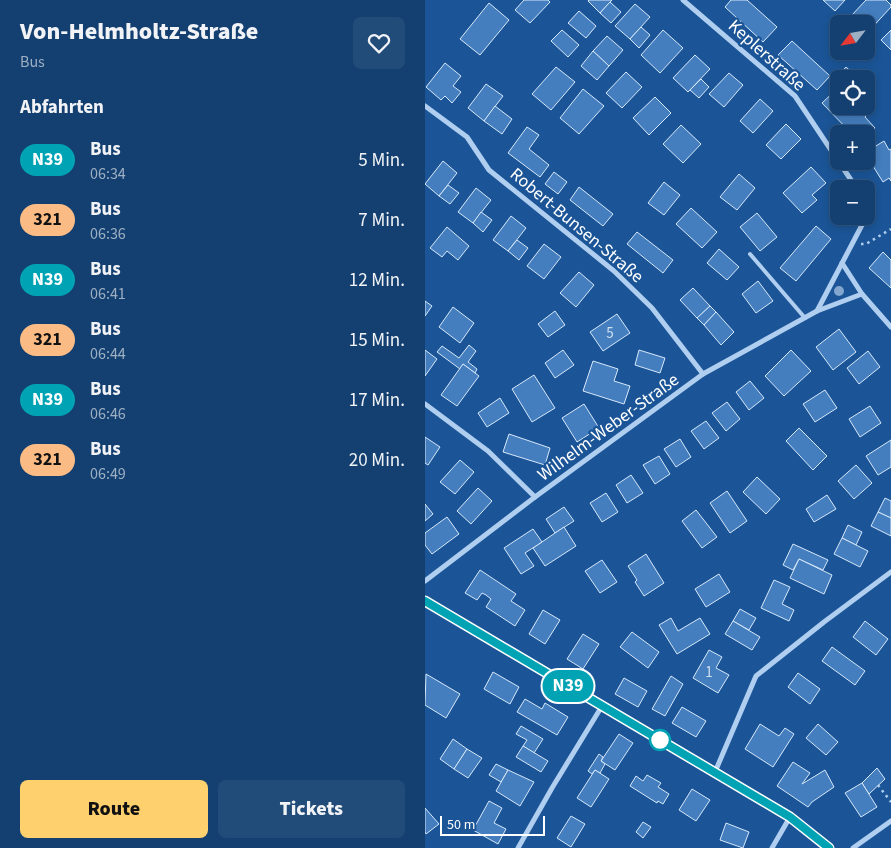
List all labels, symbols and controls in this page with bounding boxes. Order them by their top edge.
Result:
text: Von-Helmholtz-Straße [20,14,258,49]
street label: Keplerstraße [722,14,811,97]
north arrow [830,15,875,60]
map controls [830,15,875,225]
button: heart [353,17,405,69]
text: Bus [20,51,45,73]
button: locate [830,70,875,115]
text: Abfahrten [20,94,104,121]
button: + [830,125,875,170]
text: Bus [90,136,121,163]
text: N39 [32,147,63,172]
text: 5 Min. [358,147,405,174]
street label: Robert-Bunsen-Straße [505,162,649,289]
text: 06:34 [90,163,126,185]
button: − [830,180,875,225]
text: Bus [90,196,121,223]
text: 321 [33,207,62,232]
text: 7 Min. [358,207,405,234]
text: 06:36 [90,223,126,245]
text: Bus [90,256,121,283]
text: N39 [32,267,63,292]
text: 12 Min. [349,267,405,294]
text: 06:41 [90,283,126,305]
text: Bus [90,316,121,343]
house number: 5 [606,323,614,344]
text: 321 [33,327,62,352]
text: 15 Min. [349,327,405,354]
text: 06:44 [90,343,126,365]
street label: Wilhelm-Weber-Straße [532,367,684,487]
text: Bus [90,376,121,403]
text: N39 [32,387,63,412]
text: 17 Min. [349,387,405,414]
text: 06:46 [90,403,126,425]
text: Bus [90,436,121,463]
text: 321 [33,447,62,472]
text: 20 Min. [349,447,405,474]
text: 06:49 [90,463,126,485]
house number: 1 [705,662,713,683]
line badge: N39 [539,670,597,702]
text: N39 [553,673,583,698]
unlabelled marker [649,729,671,751]
button: Route [20,780,208,838]
button: Tickets [218,780,405,838]
scale bar [440,813,545,836]
text: 50 m [447,815,475,835]

